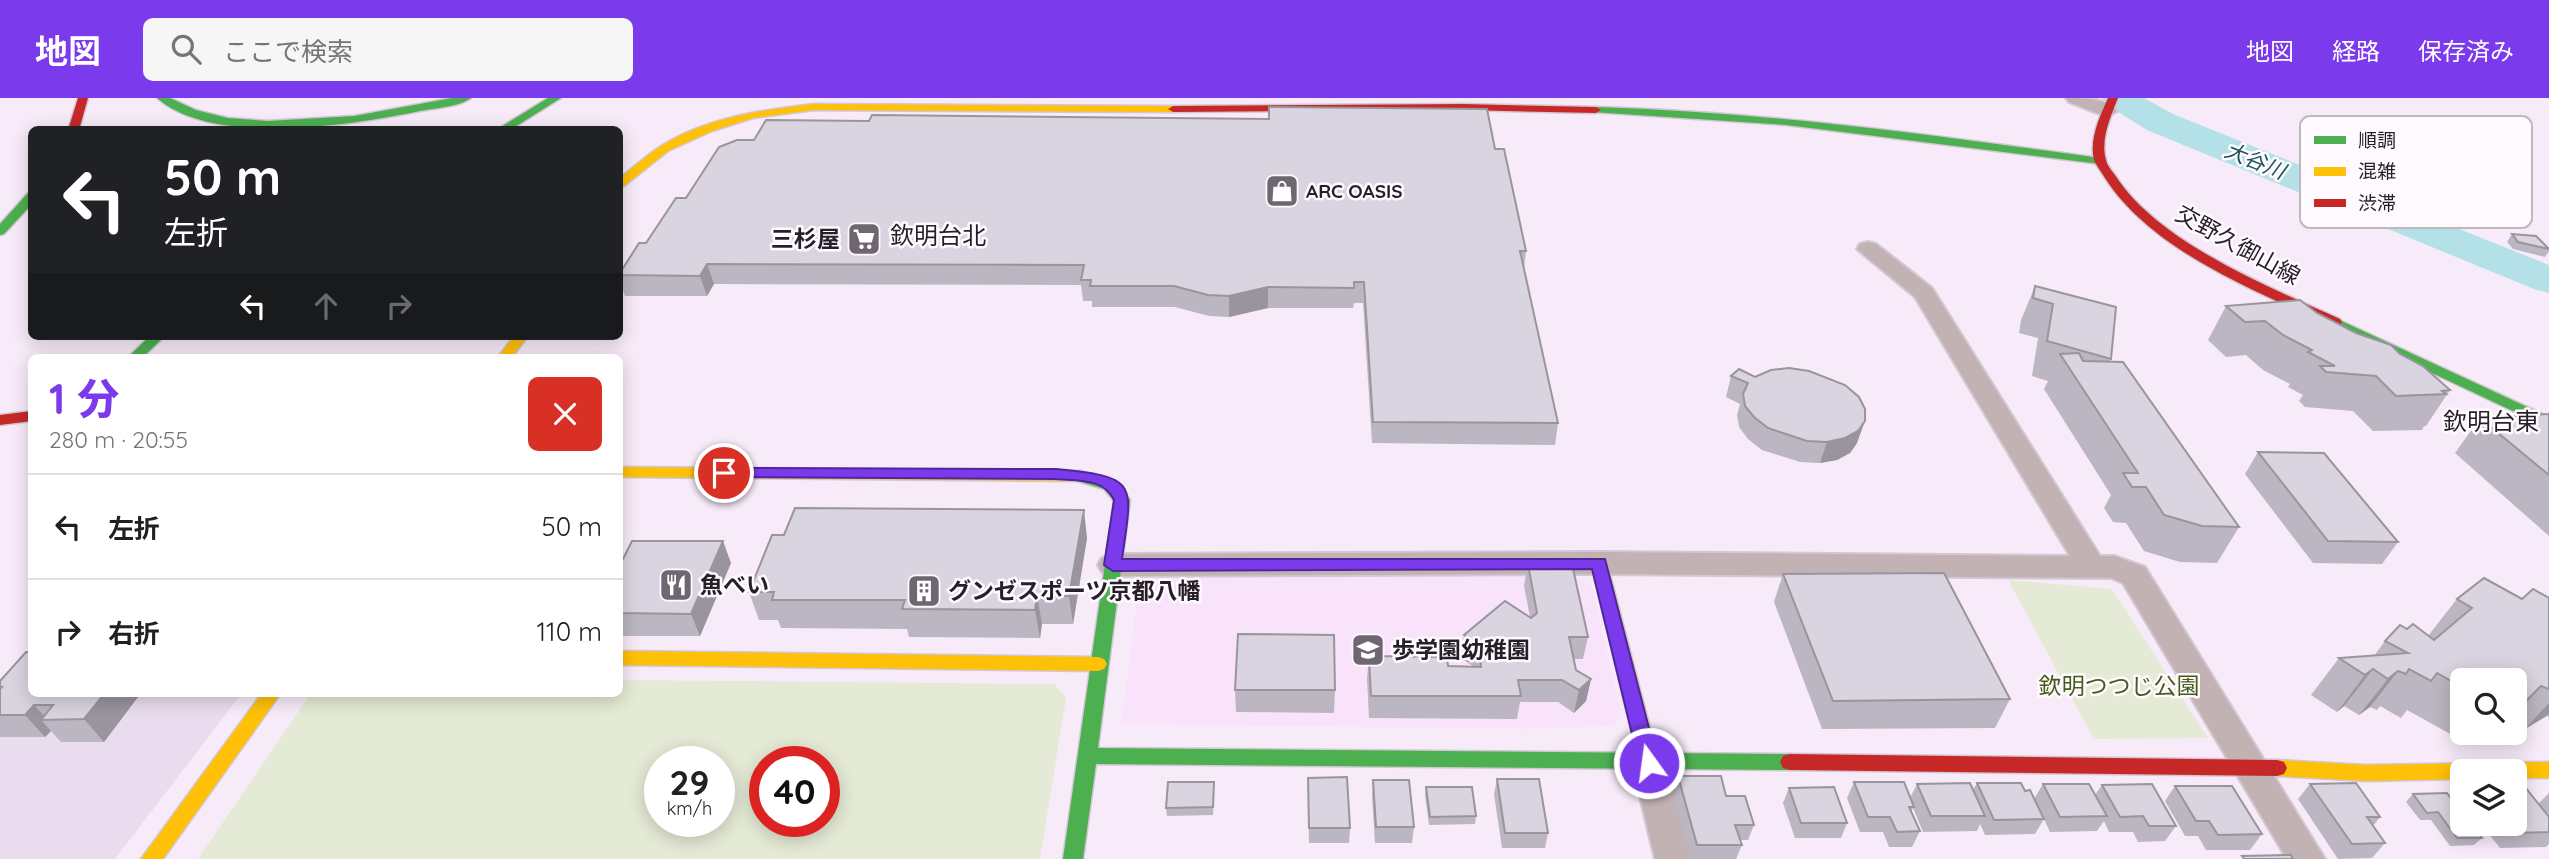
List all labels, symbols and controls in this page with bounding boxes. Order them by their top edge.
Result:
search box [143,18,633,81]
text: 地図 [35,30,101,71]
icon: search [167,30,205,68]
text: ここで検索 [223,35,353,68]
text: 地図 [2246,36,2294,66]
text: 経路 [2332,36,2380,66]
text: 保存済み [2418,36,2514,66]
legend [2300,116,2532,228]
text: 順調 [2358,128,2396,152]
water label: 大谷川 [2221,136,2291,185]
text: 50 m [164,146,281,207]
icon: left [49,154,140,245]
text: 混雑 [2358,159,2396,183]
shop icon: ARC OASIS [1263,172,1301,210]
place label: ARC OASIS [1306,179,1403,203]
text: 渋滞 [2358,191,2396,215]
street label: 交野久御山線 [2171,198,2306,291]
text: 左折 [164,212,228,252]
supermarket icon: 三杉屋 [845,220,883,258]
district label: 欽明台北 [890,220,986,250]
place label: 三杉屋 [771,224,840,253]
icon: left [234,287,272,325]
icon: ahead [307,287,345,325]
icon: right [380,287,418,325]
text: 1 分 [49,372,119,425]
button: close [528,377,602,451]
district label: 欽明台東 [2443,406,2539,436]
text: 280 m · 20:55 [49,425,188,454]
pin [694,443,754,503]
icon: arrive [705,454,743,492]
icon: left [49,508,87,546]
text: 50 m [542,510,602,543]
text: 左折 [108,512,160,545]
restaurant icon: 魚べい [657,566,695,604]
place label: 魚べい [700,570,769,599]
building icon: グンゼスポーツ京都八幡 [905,572,943,610]
place label: グンゼスポーツ京都八幡 [948,576,1201,605]
icon: right [49,613,87,651]
text: 110 m [536,615,602,648]
text: 右折 [108,617,160,650]
school or university icon: 歩学園幼稚園 [1349,631,1387,669]
place label: 歩学園幼稚園 [1392,635,1530,664]
map controls [2450,668,2527,836]
button: search [2450,668,2527,745]
park label: 欽明つつじ公園 [2039,671,2200,700]
position arrow [1612,726,1686,800]
speed limit sign: 40 [749,746,840,837]
button: layers [2450,759,2527,836]
text: 29 [670,760,709,804]
text: km/h [667,797,712,820]

